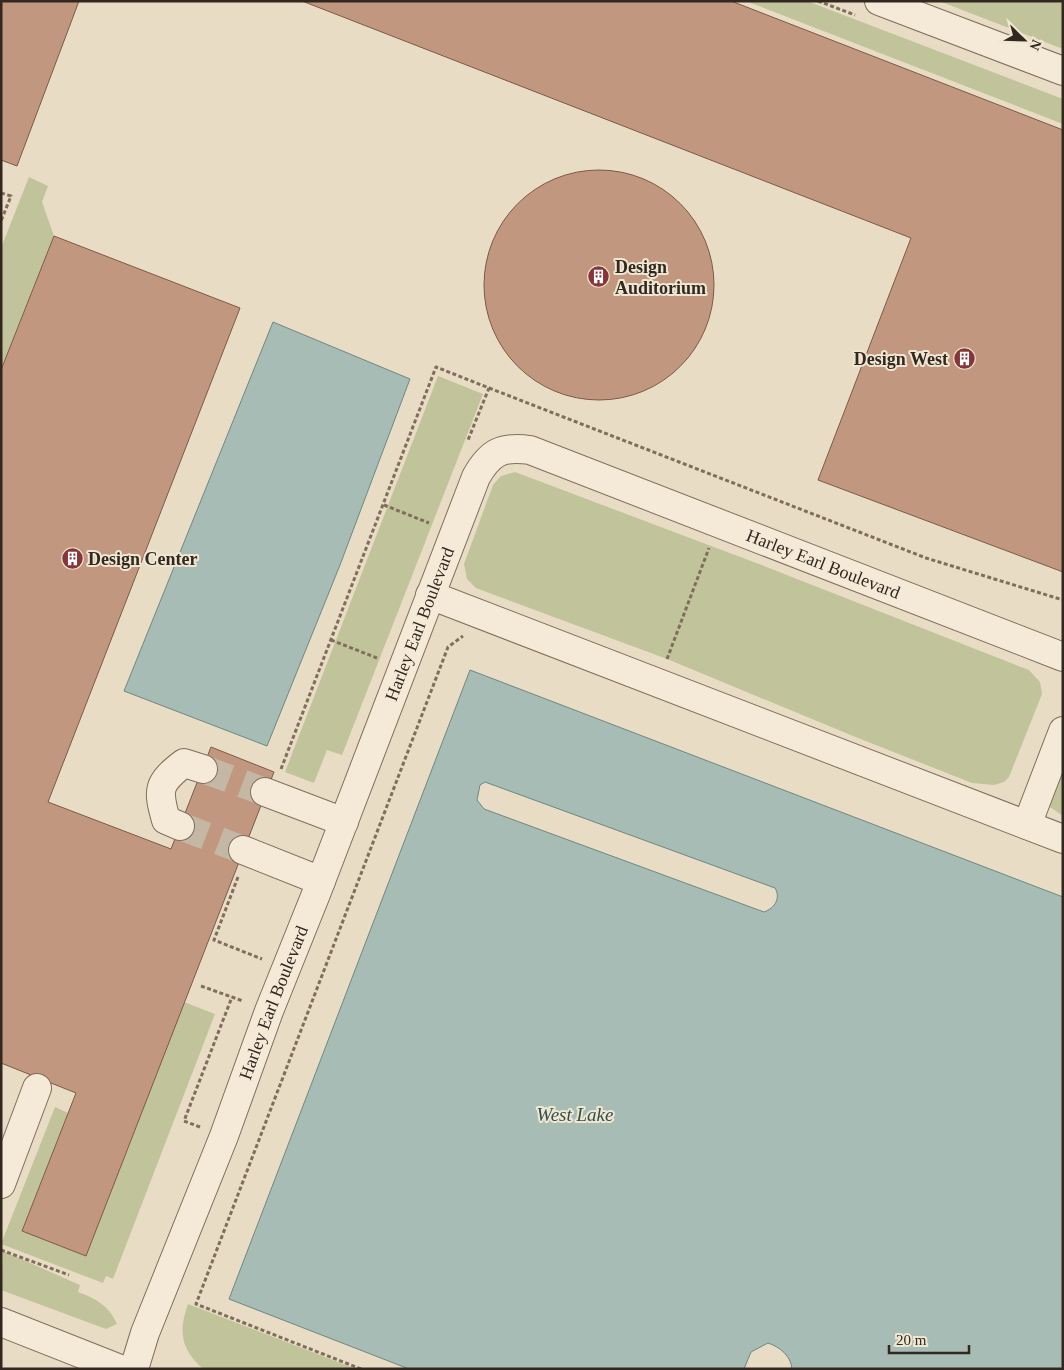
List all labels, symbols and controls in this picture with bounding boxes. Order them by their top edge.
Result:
north arrow [999,15,1049,65]
text: N [1027,37,1044,52]
place label: Design Auditorium [615,257,706,298]
building icon: Design Auditorium [587,265,611,289]
building icon: Design West [952,347,976,371]
place label: Design West [854,349,948,369]
street label: Harley Earl Boulevard [744,525,903,603]
street label: Harley Earl Boulevard [381,544,458,704]
building icon: Design Center [60,547,84,571]
place label: Design Center [88,549,197,569]
street label: Harley Earl Boulevard [235,923,312,1082]
water label: West Lake [537,1104,613,1125]
scale bar [889,1322,969,1354]
text: 20 m [896,1332,927,1348]

